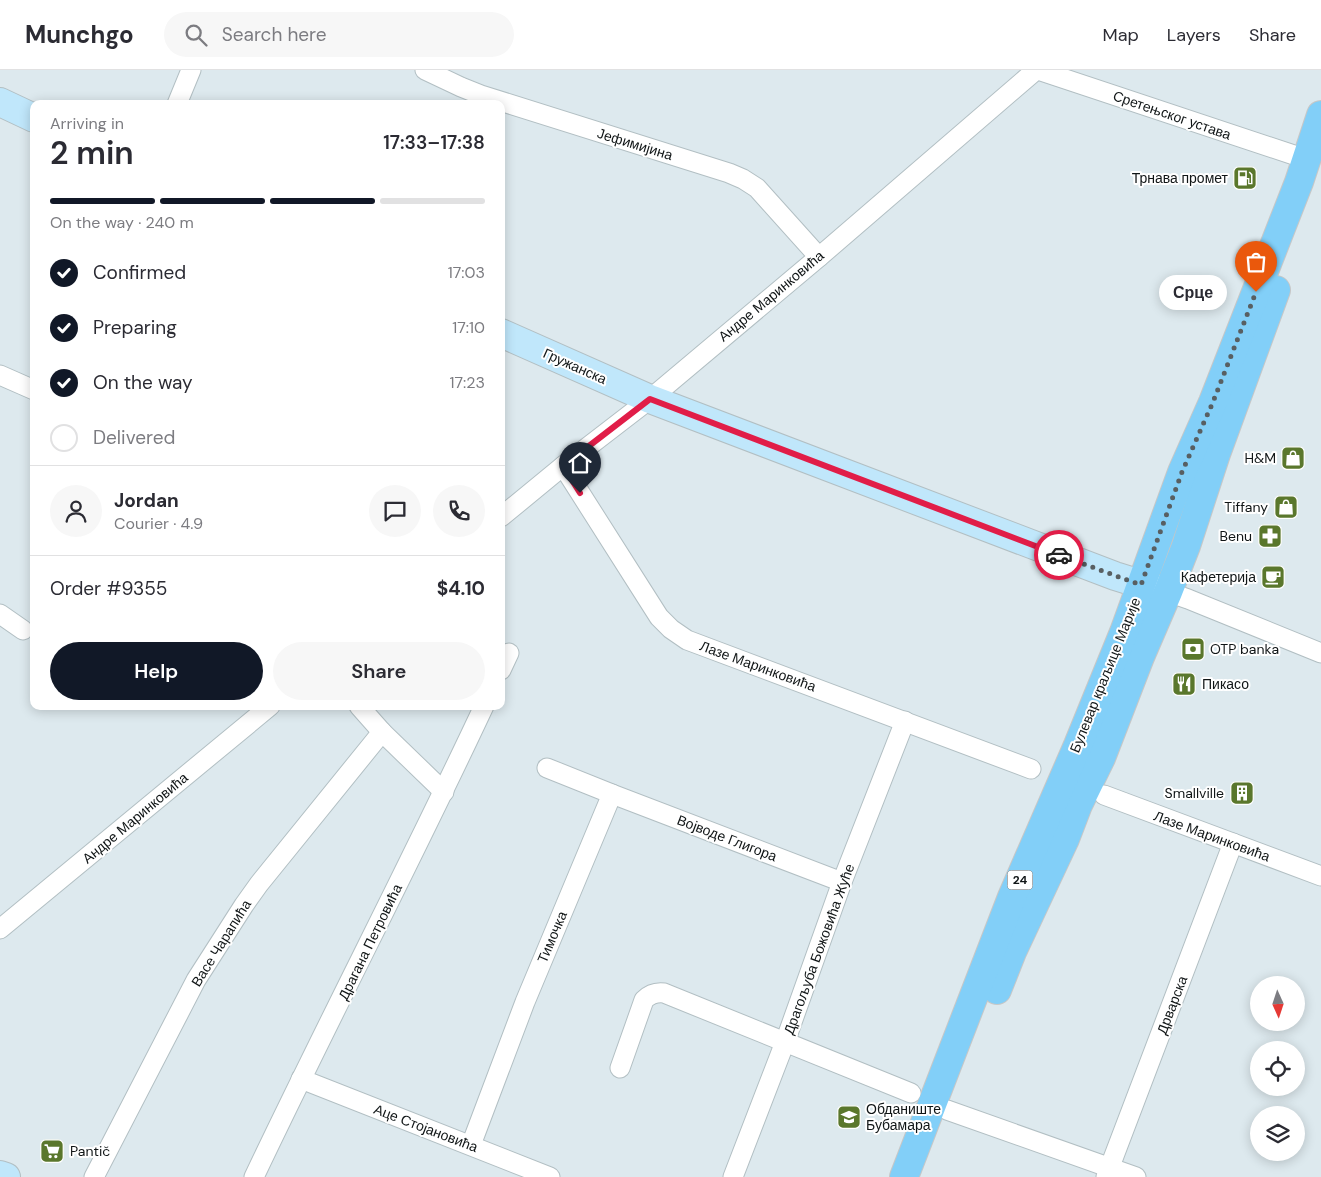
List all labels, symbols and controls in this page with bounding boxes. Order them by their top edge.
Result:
search box [164,12,514,57]
text: Munchgo [25,19,134,50]
icon: search [182,21,210,49]
text: Search here [222,22,327,47]
text: Map [1103,23,1139,47]
text: Layers [1167,23,1221,47]
text: Share [1249,23,1296,47]
street label: Сретењског устава [1111,86,1234,144]
text: Arriving in [50,113,124,134]
street label: Јефимијина [595,124,675,164]
text: 17:33–17:38 [383,130,485,155]
text: 2 min [50,132,134,174]
fuel station icon: Трнава промет [1232,165,1258,191]
place label: Трнава промет [1132,169,1229,187]
text: On the way · 240 m [50,212,194,233]
pin [1235,241,1277,292]
street label: Андре Маринковића [715,246,828,345]
icon: bag [1242,248,1270,276]
icon: check [50,259,78,287]
text: Confirmed [93,260,186,285]
text: 17:03 [448,262,485,283]
callout: Срце [1158,274,1226,310]
text: Срце [1173,282,1213,303]
icon: check [50,314,78,342]
text: Preparing [93,315,177,340]
text: 17:10 [452,317,485,338]
street label: Гружанска [540,344,610,388]
icon: check [50,369,78,397]
text: On the way [93,370,193,395]
text: 17:23 [450,372,485,393]
text: Delivered [93,425,175,450]
pin [559,442,601,493]
shop icon: H&M [1280,445,1306,471]
icon: home [566,449,594,477]
place label: H&M [1244,449,1276,467]
button: person [50,485,102,537]
button: chat [369,485,421,537]
button: phone [433,485,485,537]
text: Jordan [114,488,179,513]
shop icon: Tiffany [1273,494,1299,520]
place label: Tiffany [1224,498,1268,516]
text: Courier · 4.9 [114,513,203,534]
pharmacy icon: Benu [1257,523,1283,549]
place label: Benu [1220,527,1252,545]
courier [1034,530,1084,580]
icon: car [1045,541,1073,569]
cafe icon: Кафетерија [1260,564,1286,590]
place label: Кафетерија [1181,568,1256,586]
text: Order #9355 [50,576,167,601]
text: $4.10 [437,576,485,601]
street label: Булевар краљице Марије [1066,595,1144,755]
bank icon: OTP banka [1180,636,1206,662]
street label: Лазе Маринковића [697,637,819,695]
place label: OTP banka [1210,640,1279,658]
button: Help [50,642,263,700]
button: Share [273,642,485,700]
restaurant icon: Пикасо [1171,671,1197,697]
place label: Пикасо [1202,675,1249,693]
street label: Андре Маринковића [79,768,192,867]
building icon: Smallville [1229,780,1255,806]
place label: Smallville [1165,784,1224,802]
street label: Лазе Маринковића [1151,807,1273,865]
street label: Војводе Глигора [674,811,780,865]
street label: Драгољуба Божовића Жуће [780,861,858,1037]
road number: 24 [1008,870,1032,890]
street label: Драгана Петровића [334,881,406,1003]
street label: Васе Чарапића [187,896,255,990]
street label: Тимочка [533,908,571,966]
street label: Дрварска [1153,973,1191,1037]
north arrow [1250,976,1305,1031]
map controls [1250,976,1305,1161]
button: locate [1250,1041,1305,1096]
street label: Аце Стојановића [371,1100,481,1156]
place label: Обданиште Бубамара [866,1100,941,1134]
school or university icon: Обданиште Бубамара [836,1104,862,1130]
button: layers [1250,1106,1305,1161]
supermarket icon: Pantič [39,1138,65,1164]
place label: Pantič [70,1142,110,1160]

